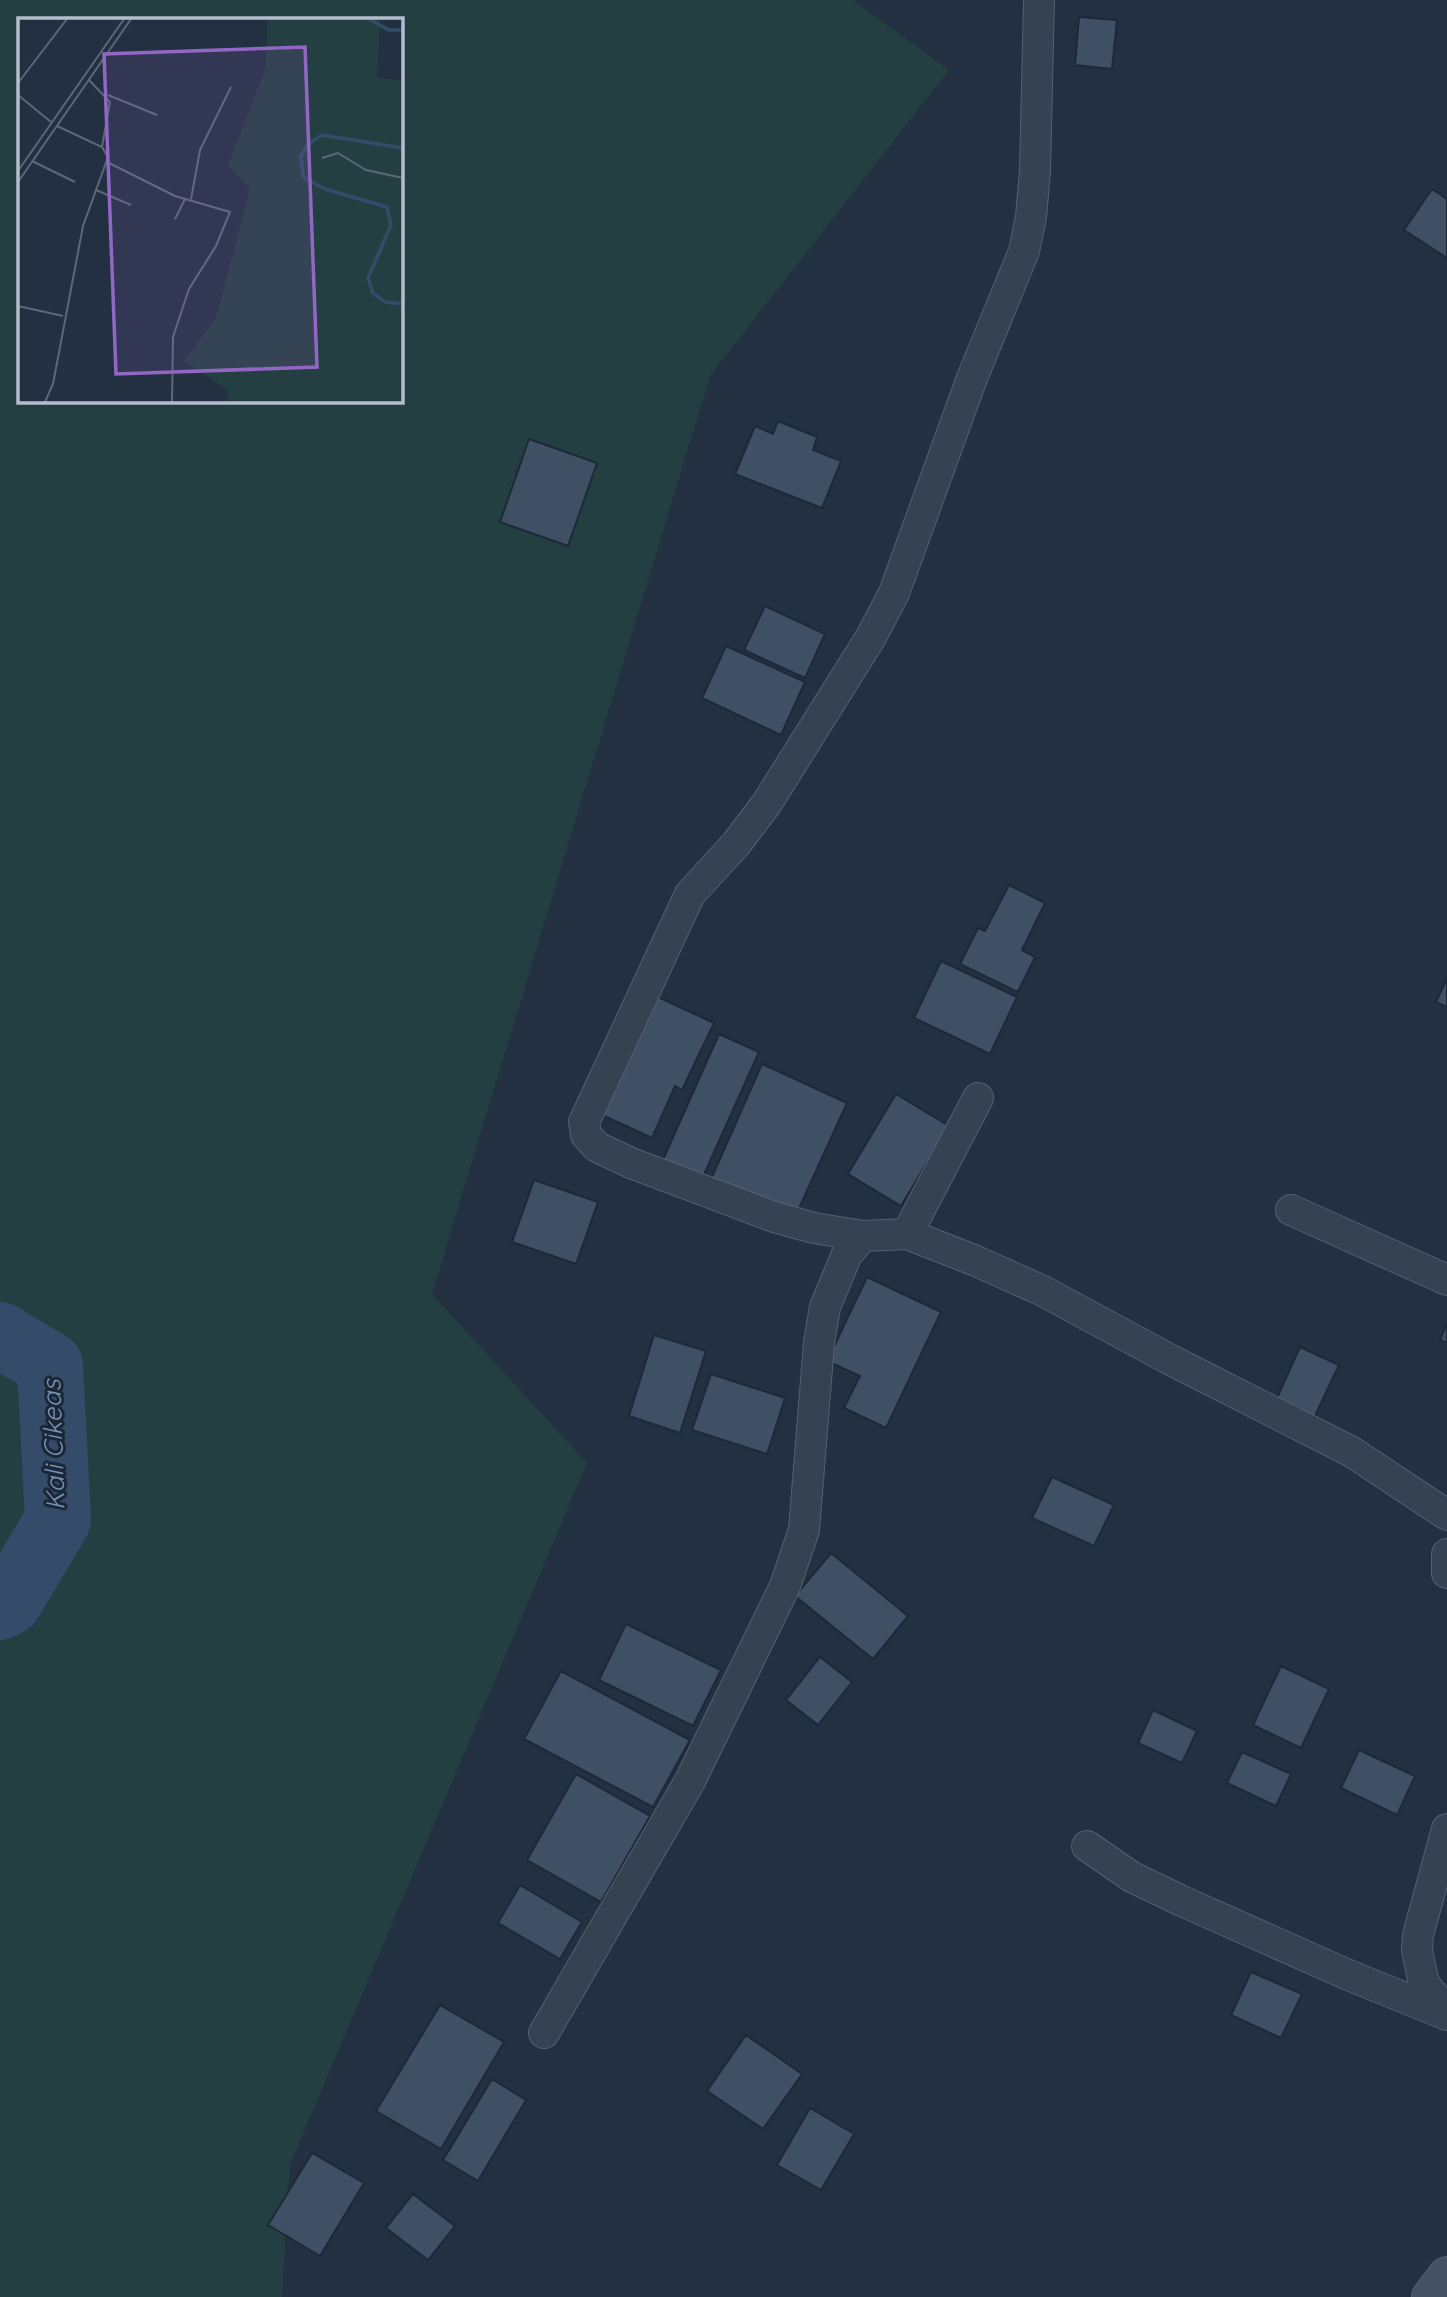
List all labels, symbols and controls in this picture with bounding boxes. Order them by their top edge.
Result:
inset map [18,18,402,402]
water label: Kali Cikeas [34,1377,72,1511]

